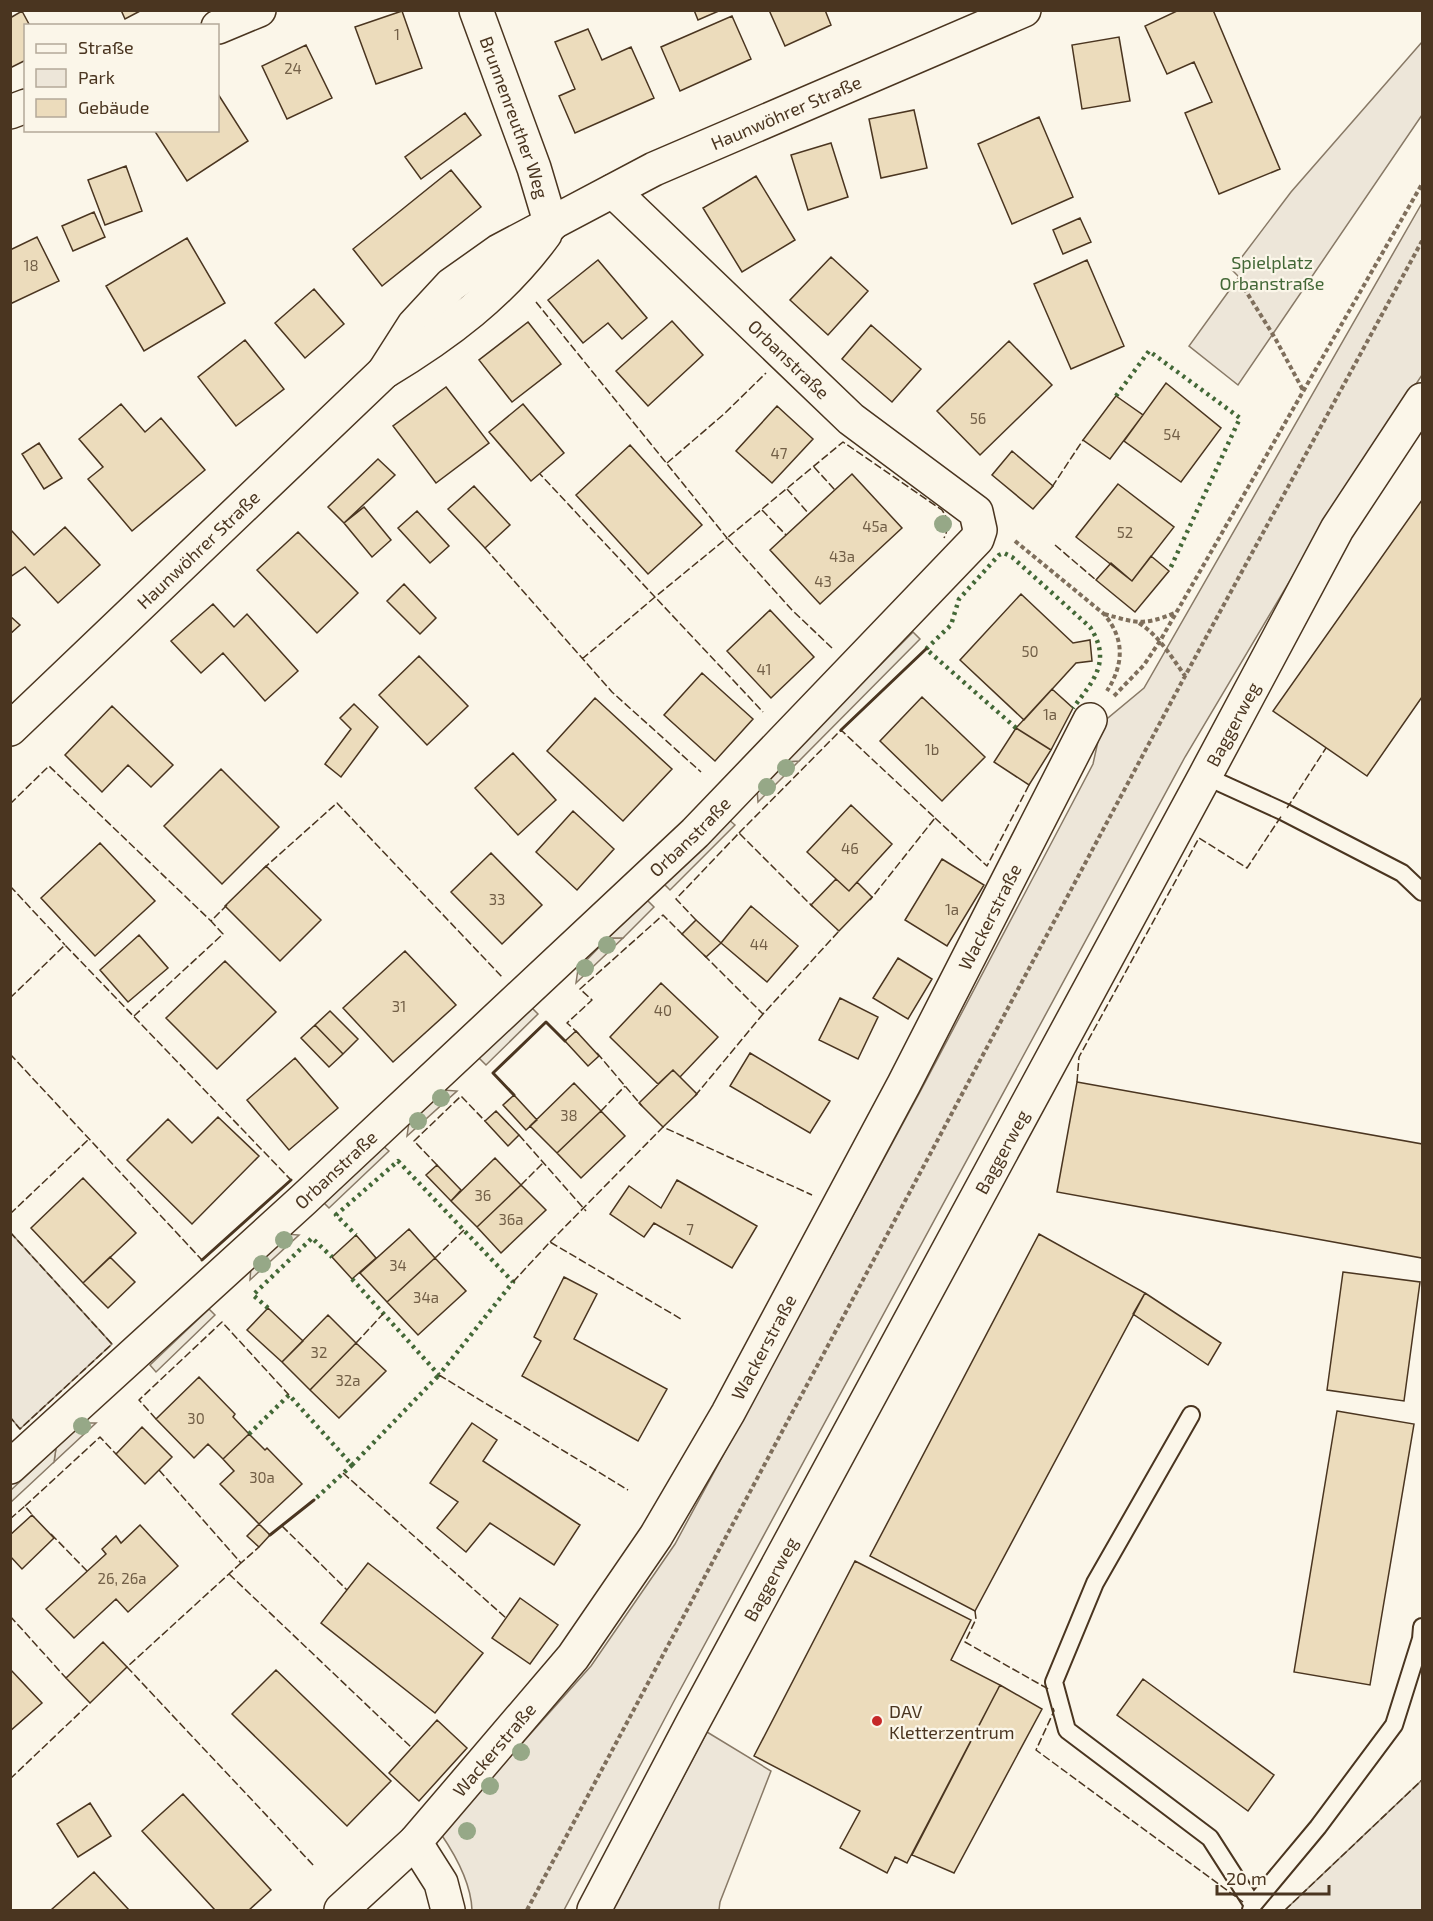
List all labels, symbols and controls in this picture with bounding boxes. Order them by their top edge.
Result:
legend [24,24,219,132]
house number: 1 [394,25,400,43]
street label: Brunnenreuther Weg [476,33,553,201]
text: Straße [78,36,134,58]
house number: 24 [284,59,302,77]
text: Park [78,66,115,88]
street label: Haunwöhrer Straße [707,70,864,154]
text: Gebäude [78,96,149,118]
park label: Spielplatz Orbanstraße [1220,251,1324,294]
house number: 18 [23,256,39,274]
street label: Orbanstraße [744,315,834,403]
house number: 56 [970,409,986,427]
house number: 54 [1163,425,1181,443]
house number: 47 [771,444,788,462]
street label: Haunwöhrer Straße [132,486,264,613]
house number: 45a [862,517,888,535]
house number: 52 [1117,523,1133,541]
house number: 43a [829,547,855,565]
house number: 43 [814,572,832,590]
house number: 50 [1021,642,1039,660]
house number: 41 [756,660,772,678]
street label: Baggerweg [1201,678,1264,770]
house number: 1a [1043,705,1057,723]
house number: 1b [925,740,939,758]
street label: Orbanstraße [645,792,735,881]
house number: 46 [841,839,859,857]
street label: Wackerstraße [953,860,1026,974]
house number: 33 [489,890,505,908]
house number: 1a [945,900,959,918]
house number: 44 [750,935,768,953]
house number: 31 [392,997,406,1015]
house number: 40 [654,1001,672,1019]
house number: 38 [560,1106,578,1124]
street label: Baggerweg [970,1106,1033,1198]
street label: Orbanstraße [290,1126,381,1213]
house number: 36 [475,1186,491,1204]
house number: 36a [498,1210,524,1228]
house number: 7 [686,1220,694,1238]
house number: 34 [389,1256,407,1274]
house number: 34a [413,1288,439,1306]
street label: Wackerstraße [726,1290,800,1403]
house number: 32 [311,1343,327,1361]
house number: 32a [335,1371,361,1389]
house number: 30 [187,1409,205,1427]
house number: 30a [249,1468,275,1486]
street label: Baggerweg [739,1533,802,1625]
house number: 26, 26a [97,1569,147,1587]
street label: Wackerstraße [448,1698,540,1801]
place label: DAV Kletterzentrum [889,1700,1015,1743]
marker: DAV Kletterzentrum [870,1714,884,1728]
scale bar [1217,1858,1330,1896]
text: 20 m [1226,1867,1267,1889]

